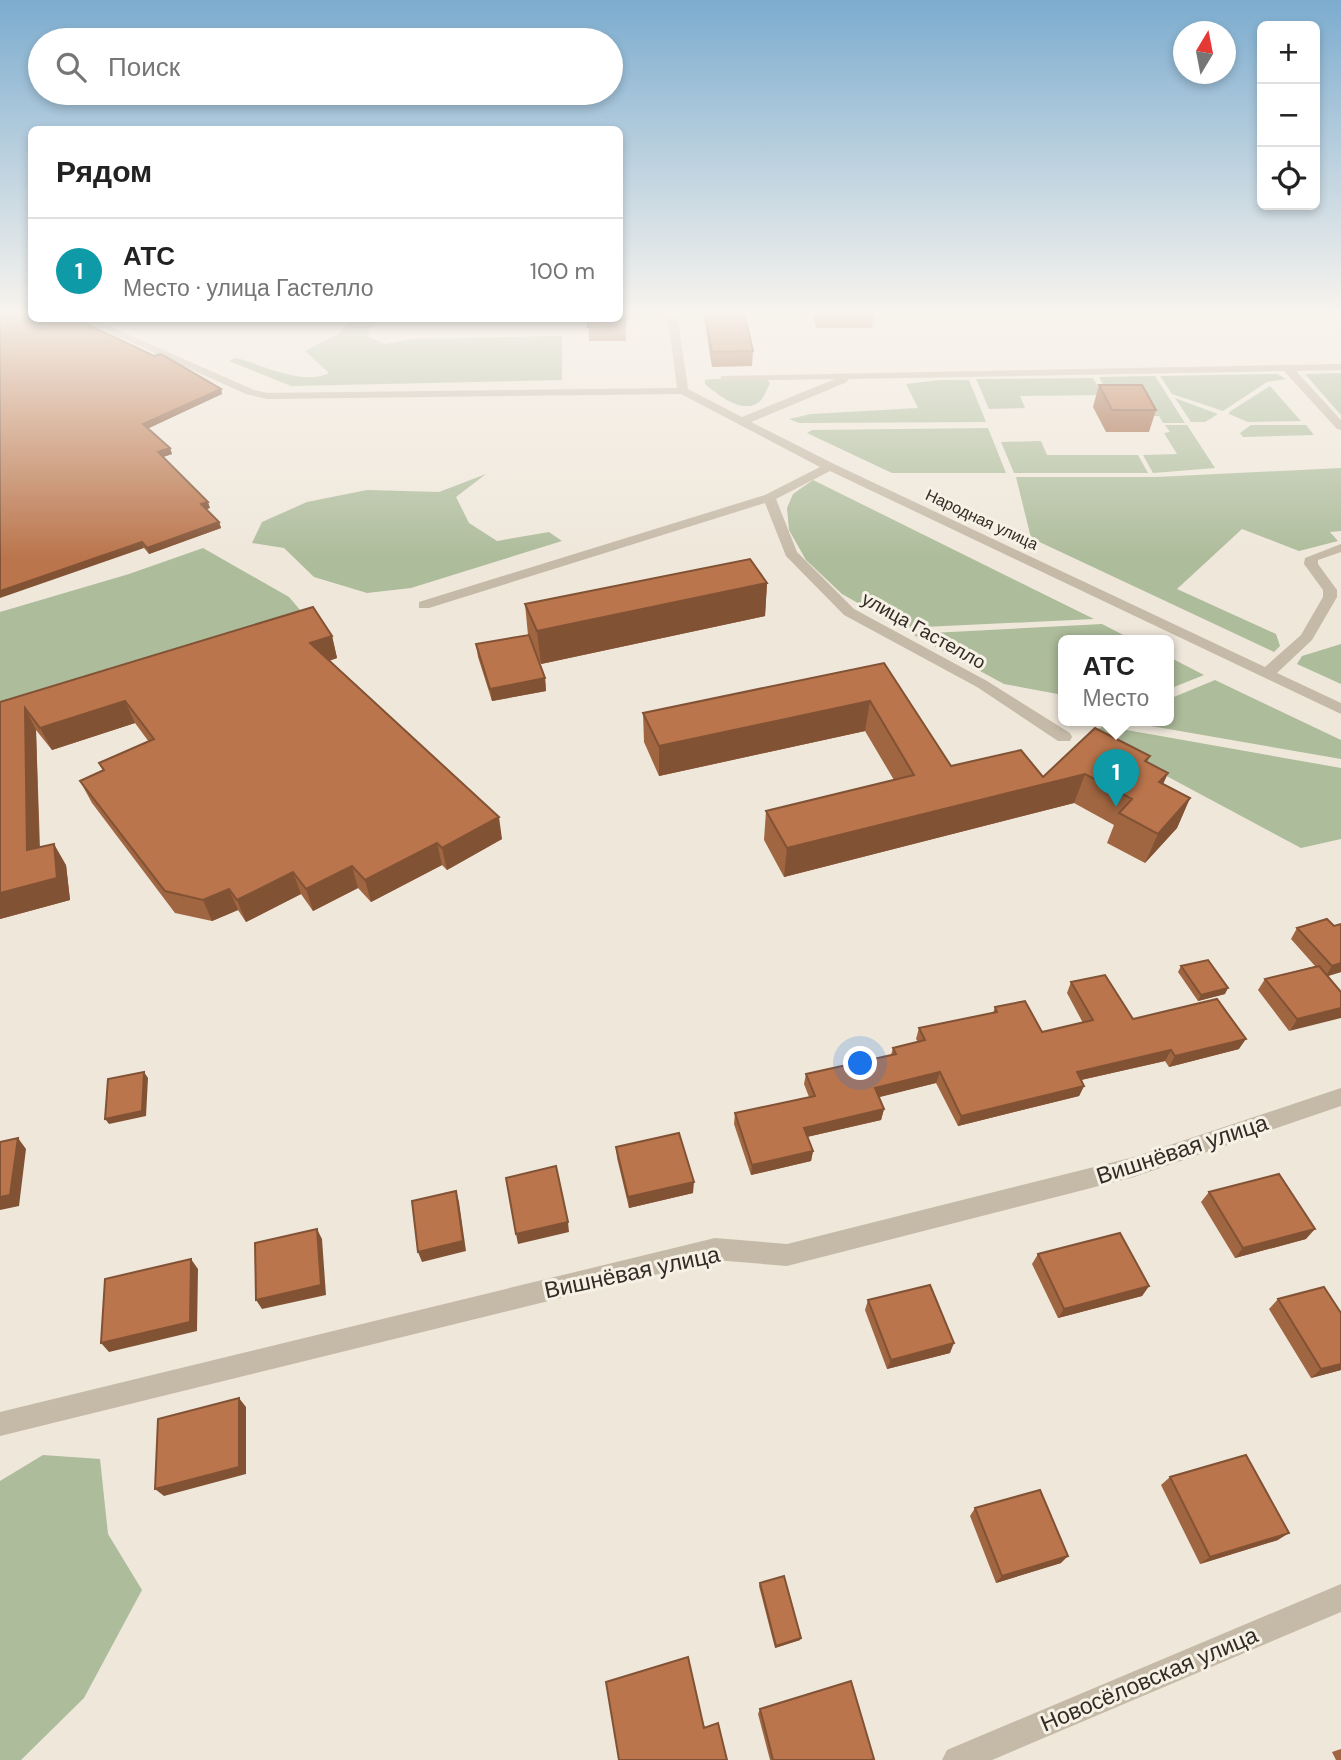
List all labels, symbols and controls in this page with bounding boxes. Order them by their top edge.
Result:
north arrow [1173,21,1236,84]
map controls [1257,21,1320,210]
button: + [1257,21,1320,84]
search box [28,28,623,105]
icon: search [52,48,90,86]
text: Поиск [108,50,180,84]
button: − [1257,84,1320,147]
button: locate [1257,147,1320,210]
text: Рядом [56,152,152,191]
text: АТС [123,239,175,273]
text: 1 [75,256,83,286]
text: 100 m [530,256,595,286]
text: Место · улица Гастелло [123,273,374,303]
street label: Народная улица [922,484,1042,555]
street label: улица Гастелло [857,586,990,675]
popup [1058,635,1174,726]
text: АТС [1083,649,1135,683]
text: Место [1083,683,1149,713]
pin: 1 [1093,749,1139,807]
your location [843,1046,877,1080]
street label: Вишнёвая улица [1092,1107,1272,1191]
street label: Вишнёвая улица [541,1239,723,1305]
street label: Новосёловская улица [1036,1619,1263,1738]

